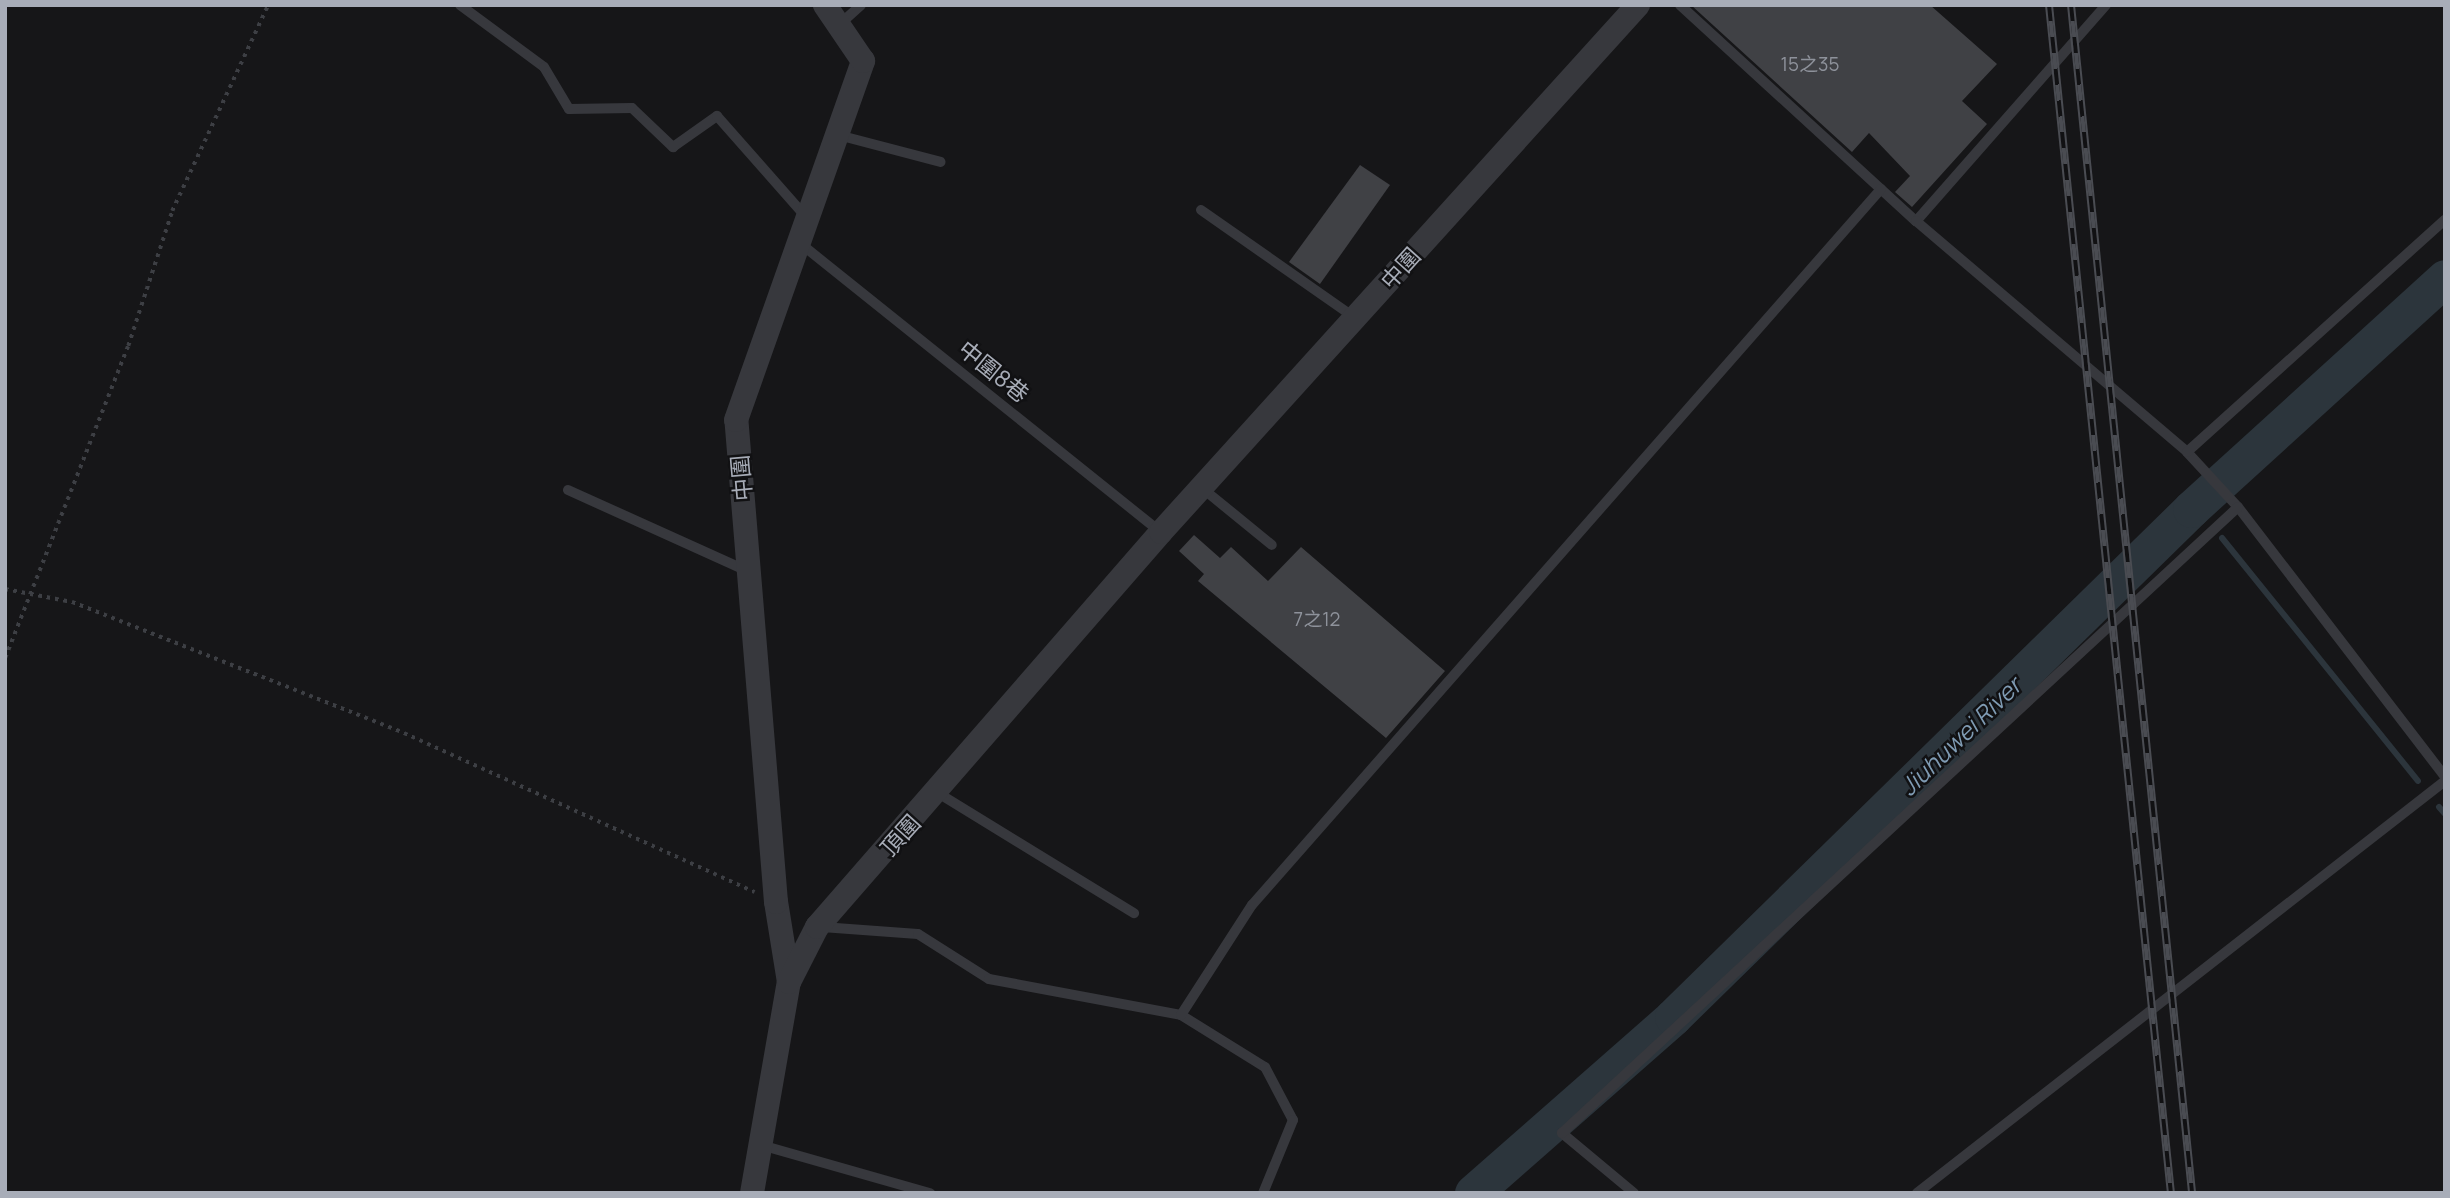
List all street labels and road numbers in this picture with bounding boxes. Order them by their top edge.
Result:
street label: 中圍 [1374,242,1426,294]
street label: 中圍8巷 [953,334,1035,408]
street label: 中圍 [725,454,757,502]
street label: 頂圍 [874,809,926,861]

